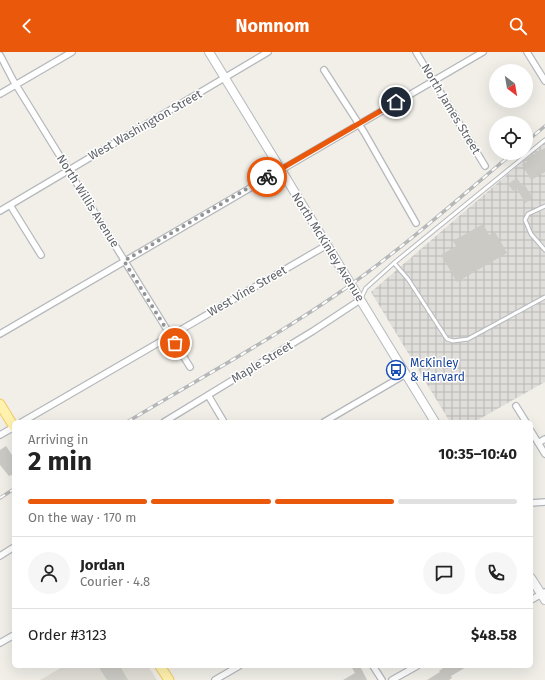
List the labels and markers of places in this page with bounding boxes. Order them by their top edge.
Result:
pin [379,85,413,119]
pin [158,326,192,360]
place label: McKinley & Harvard [410,356,465,384]
bus stop icon: McKinley & Harvard [385,359,407,381]

